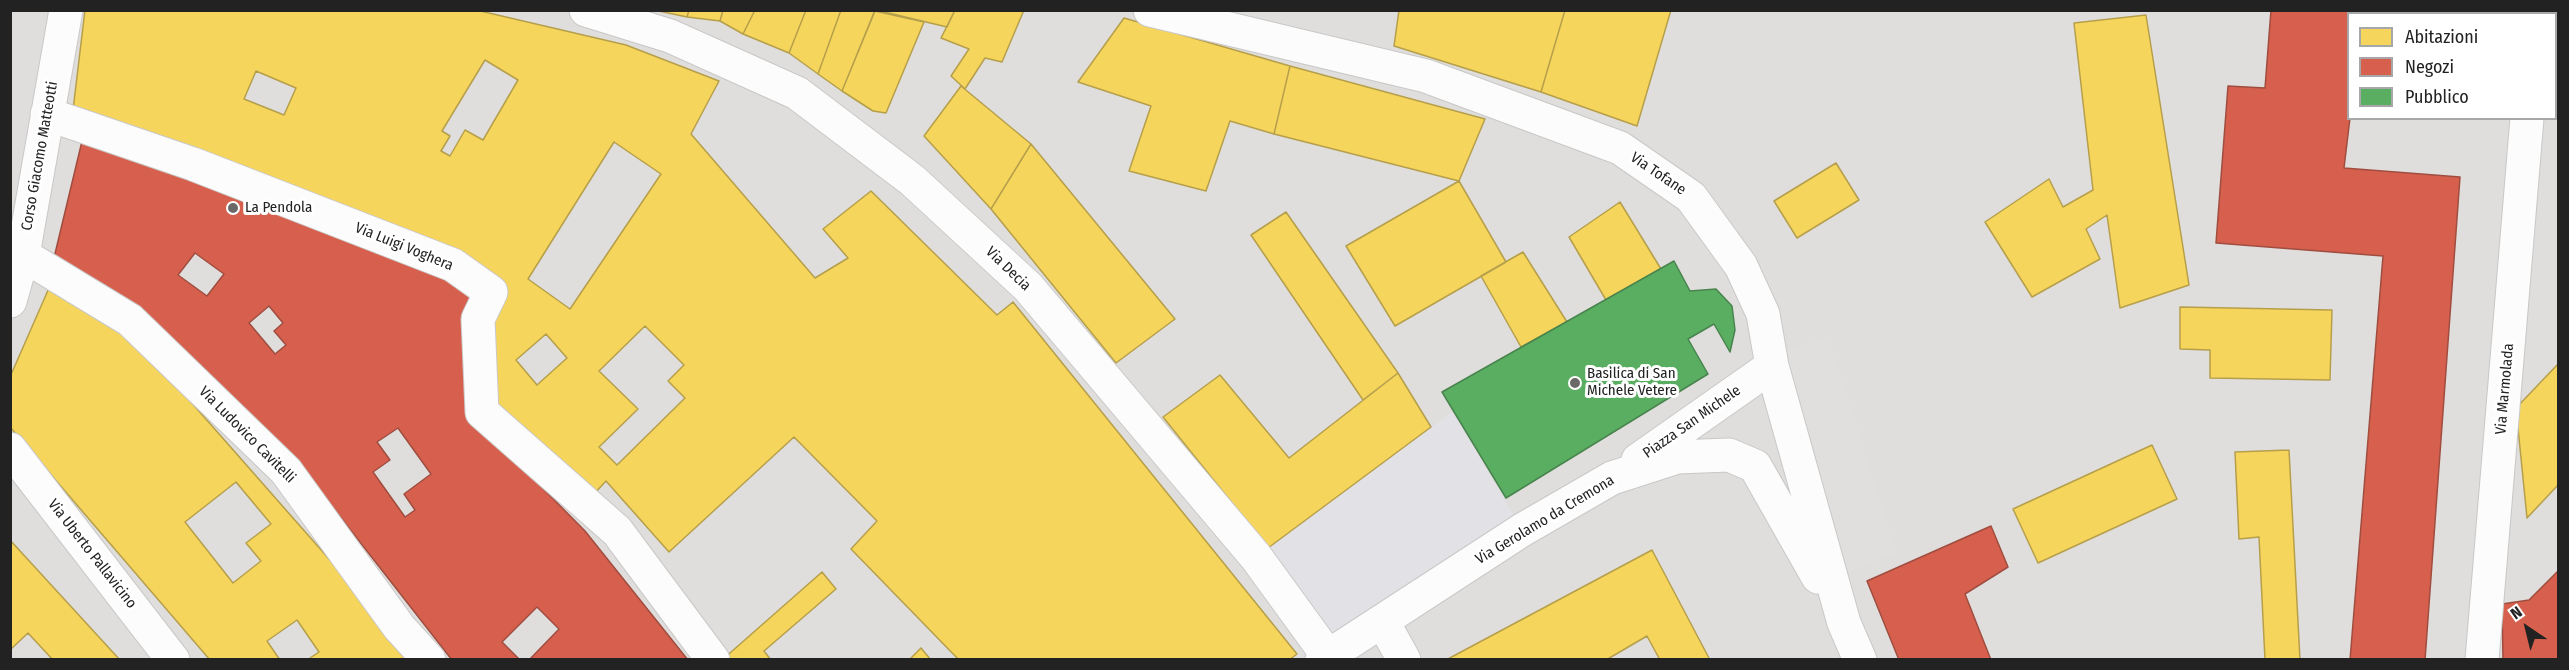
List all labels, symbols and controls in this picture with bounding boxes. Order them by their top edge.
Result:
legend [2347,12,2557,120]
text: Abitazioni [2405,26,2478,48]
text: Negozi [2405,56,2454,78]
street label: Corso Giacomo Matteotti [18,80,62,232]
text: Pubblico [2405,86,2469,108]
street label: Via Tofane [1627,149,1689,199]
place label: La Pendola [245,199,312,217]
marker: La Pendola [226,201,240,215]
street label: Via Luigi Voghera [352,219,456,275]
street label: Via Decia [982,243,1034,295]
street label: Via Marmolada [2492,343,2518,435]
place label: Basilica di San Michele Vetere [1587,365,1677,400]
marker: Basilica di San Michele Vetere [1568,376,1582,390]
street label: Piazza San Michele [1640,382,1744,462]
street label: Via Ludovico Cavitelli [195,383,299,487]
street label: Via Gerolamo da Cremona [1472,471,1618,569]
street label: Via Uberto Pallavicino [44,496,140,612]
north arrow [2497,598,2557,658]
text: N [2507,602,2526,623]

